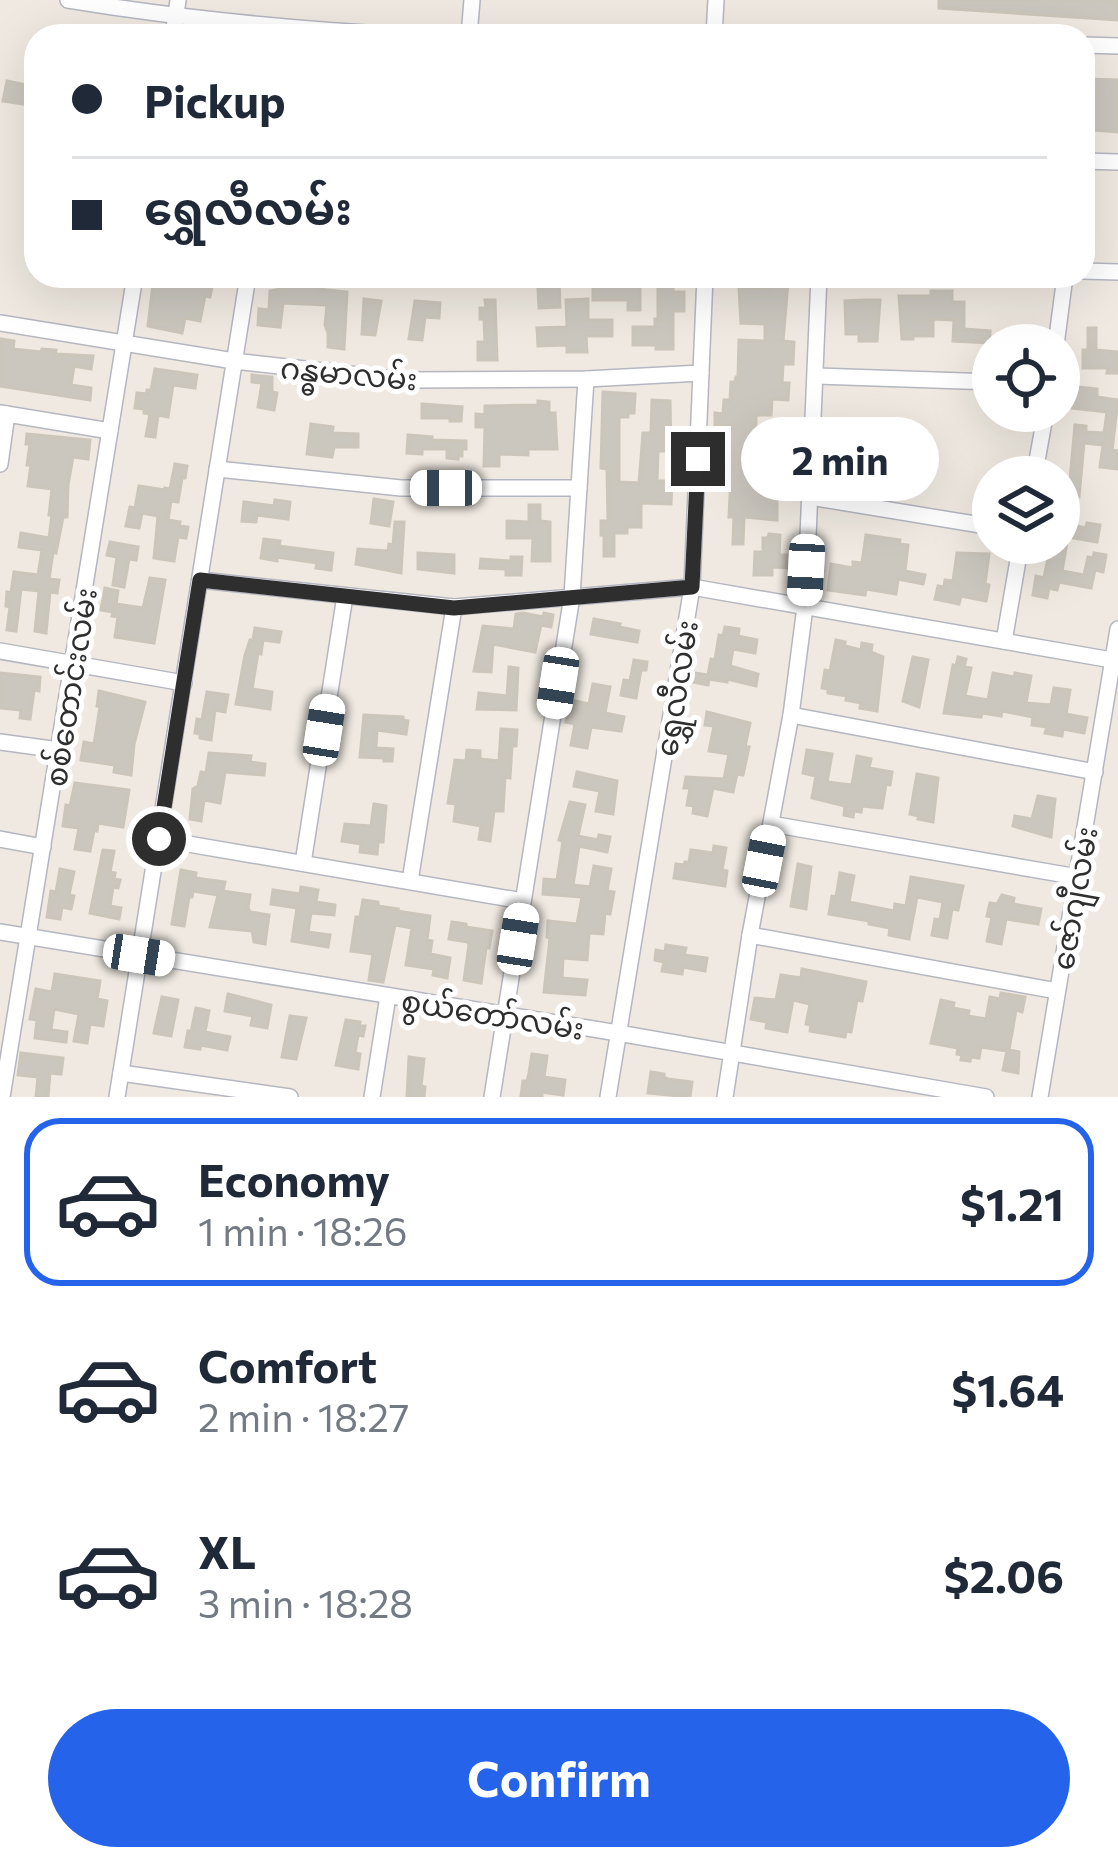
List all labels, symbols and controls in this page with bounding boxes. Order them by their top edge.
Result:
text: Pickup [144,72,286,127]
text: ရွှေလီလမ်း [144,179,352,234]
map controls [972,324,1080,564]
button: locate [972,324,1080,432]
street label: ဂန္ဓမာလမ်း [278,347,419,406]
callout: 2 min [740,417,938,501]
route end [671,432,725,486]
text: 2 min [791,435,889,483]
button: layers [972,456,1080,564]
car [410,470,482,506]
car [786,533,826,607]
street label: စစ်တောင်းလမ်း [34,585,103,789]
street label: ရွှေလီလမ်း [645,617,713,760]
car [535,645,581,721]
car [301,692,347,768]
route start [132,812,186,866]
car [739,822,789,900]
street label: ဇော်ဂျီလမ်း [1041,823,1113,974]
car [495,901,541,977]
car [101,932,177,978]
street label: စွယ်တော်လမ်း [398,979,587,1053]
icon: car [54,1148,162,1256]
text: Economy [198,1151,390,1206]
text: $1.21 [960,1175,1064,1230]
text: 1 min · 18:26 [198,1206,407,1254]
icon: car [54,1334,162,1442]
text: Comfort [198,1337,377,1392]
text: $1.64 [951,1361,1064,1416]
text: 2 min · 18:27 [198,1392,409,1440]
icon: car [54,1520,162,1628]
text: XL [198,1523,256,1578]
text: $2.06 [944,1547,1064,1602]
text: 3 min · 18:28 [198,1578,413,1626]
button: Confirm [48,1709,1070,1847]

